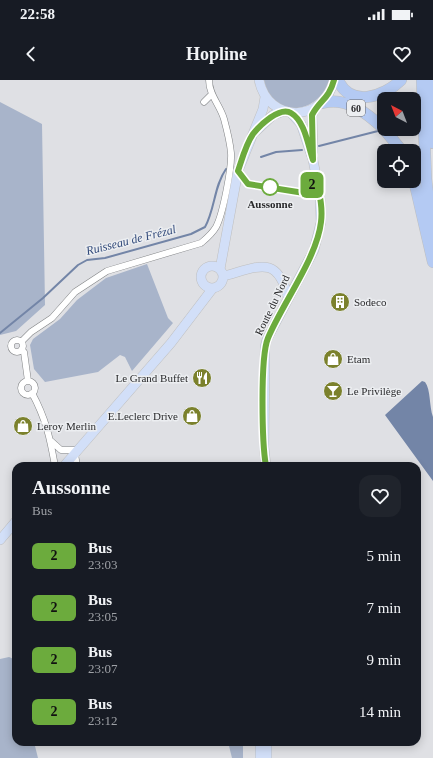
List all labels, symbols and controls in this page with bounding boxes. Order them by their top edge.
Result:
text: 22:58 [20,6,55,22]
icon: back [20,43,42,65]
icon: heart [391,43,413,65]
text: Hopline [186,44,247,64]
north arrow [377,92,421,136]
map controls [377,92,421,188]
road number: 60 [347,100,365,116]
button: locate [377,144,421,188]
line badge: 2 [299,172,325,198]
text: 2 [309,177,316,192]
marker: Aussonne [261,178,279,196]
place label: Aussonne [247,198,293,210]
water label: Ruisseau de Frézal [84,222,178,258]
street label: Route du Nord [252,273,292,337]
building icon: Sodeco [329,291,351,313]
place label: Sodeco [354,296,387,308]
shop icon: Etam [322,348,344,370]
place label: Etam [347,353,371,365]
restaurant icon: Le Grand Buffet [191,367,213,389]
place label: Le Grand Buffet [116,372,188,384]
bar icon: Le Privilège [322,380,344,402]
place label: Le Privilège [347,385,401,397]
shop icon: E.Leclerc Drive [181,405,203,427]
place label: E.Leclerc Drive [108,410,178,422]
shop icon: Leroy Merlin [12,415,34,437]
place label: Leroy Merlin [37,420,96,432]
button: heart [359,475,401,517]
text: Aussonne [32,477,110,498]
text: Bus [32,503,52,518]
text: Bus [88,540,112,556]
text: 2 [51,548,58,563]
text: 5 min [366,548,401,564]
text: 23:03 [88,557,118,572]
text: Bus [88,592,112,608]
text: 2 [51,600,58,615]
text: 7 min [366,600,401,616]
text: 23:05 [88,609,118,624]
text: Bus [88,644,112,660]
text: 2 [51,652,58,667]
text: 9 min [366,652,401,668]
text: 23:07 [88,661,118,676]
text: Bus [88,696,112,712]
text: 2 [51,704,58,719]
text: 14 min [359,704,401,720]
text: 23:12 [88,713,118,728]

